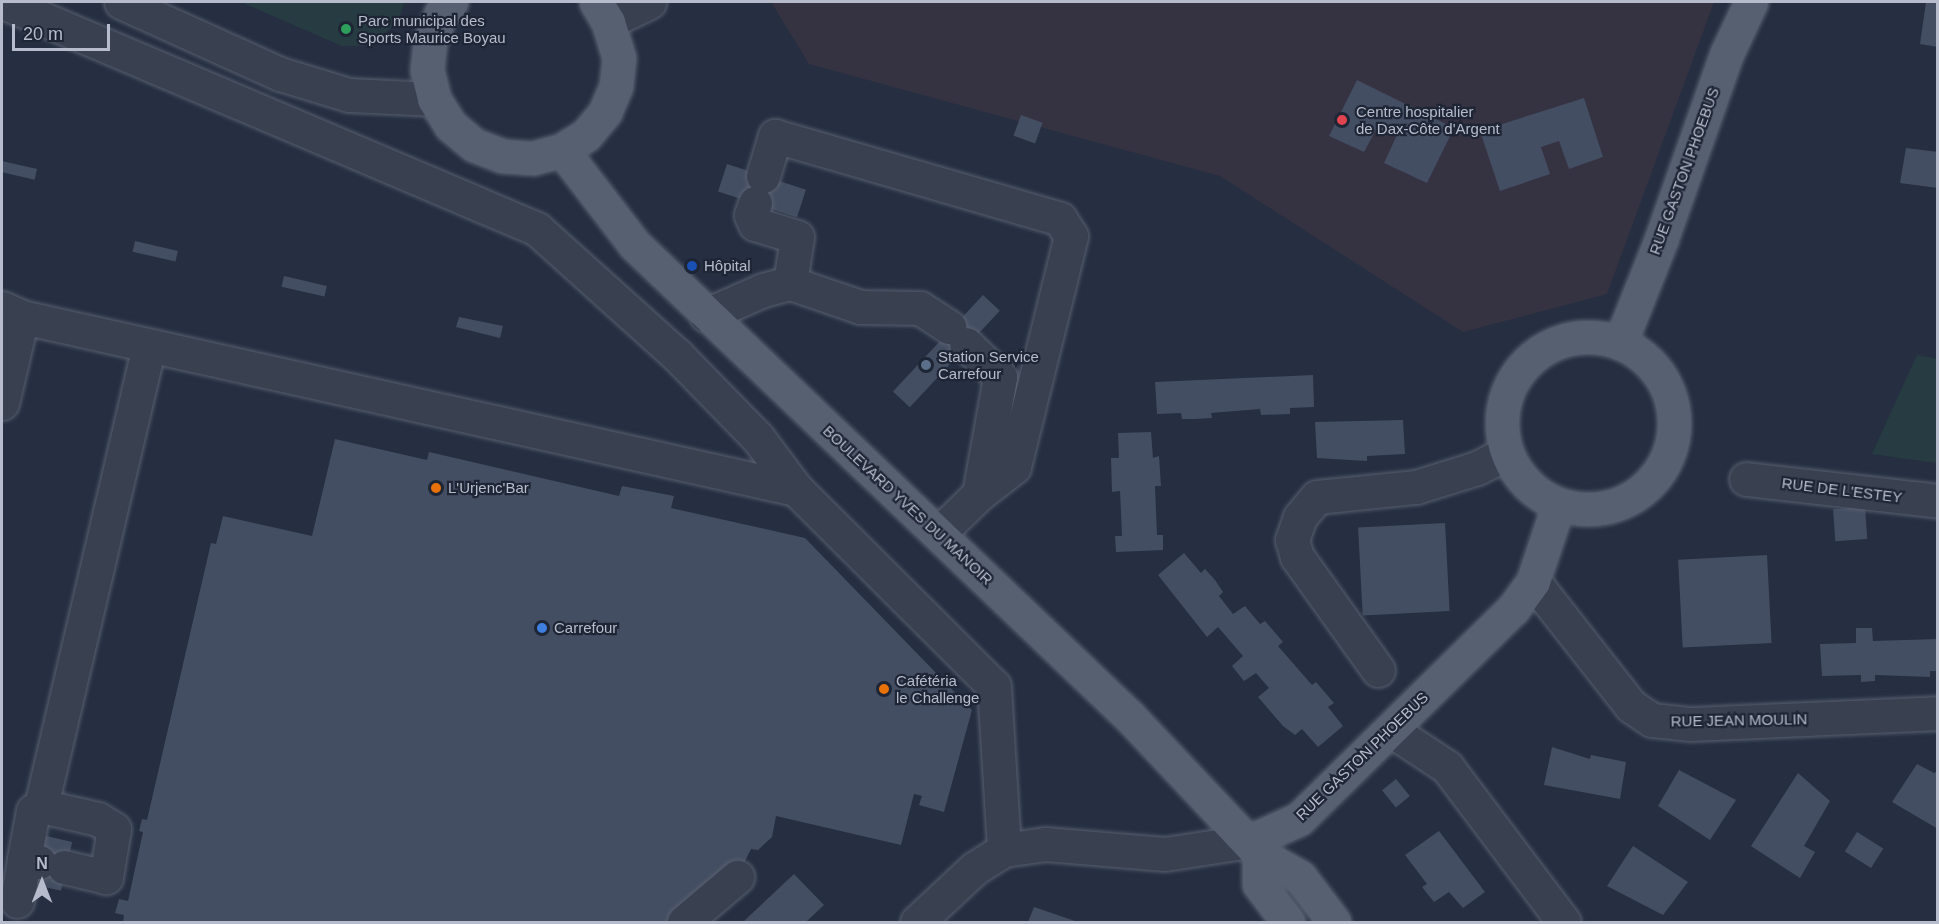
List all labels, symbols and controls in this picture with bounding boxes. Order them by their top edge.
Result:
place label: Parc municipal des Sports Maurice Boyau [358,11,506,46]
scale bar [15,12,112,50]
marker: Parc municipal des Sports Maurice Boyau [339,22,353,36]
text: 20 m [23,24,63,44]
street label: RUE GASTON PHOEBUS [1645,85,1723,257]
place label: Centre hospitalier de Dax-Côte d'Argent [1356,102,1500,137]
marker: Centre hospitalier de Dax-Côte d'Argent [1333,111,1351,129]
place label: Hôpital [704,257,751,275]
marker: Hôpital [685,259,699,273]
place label: Station Service Carrefour [938,347,1039,382]
marker: Station Service Carrefour [919,358,933,372]
street label: BOULEVARD YVES DU MANOIR [819,421,997,589]
street label: RUE DE L'ESTEY [1781,474,1903,506]
place label: L'Urjenc'Bar [448,479,529,497]
marker: L'Urjenc'Bar [429,481,443,495]
place label: Carrefour [554,619,617,637]
marker: Carrefour [535,621,549,635]
place label: Cafétéria le Challenge [896,671,979,706]
marker: Cafétéria le Challenge [877,682,891,696]
street label: RUE GASTON PHOEBUS [1292,688,1432,824]
street label: RUE JEAN MOULIN [1671,710,1807,730]
north arrow [12,852,72,912]
text: N [36,855,48,872]

